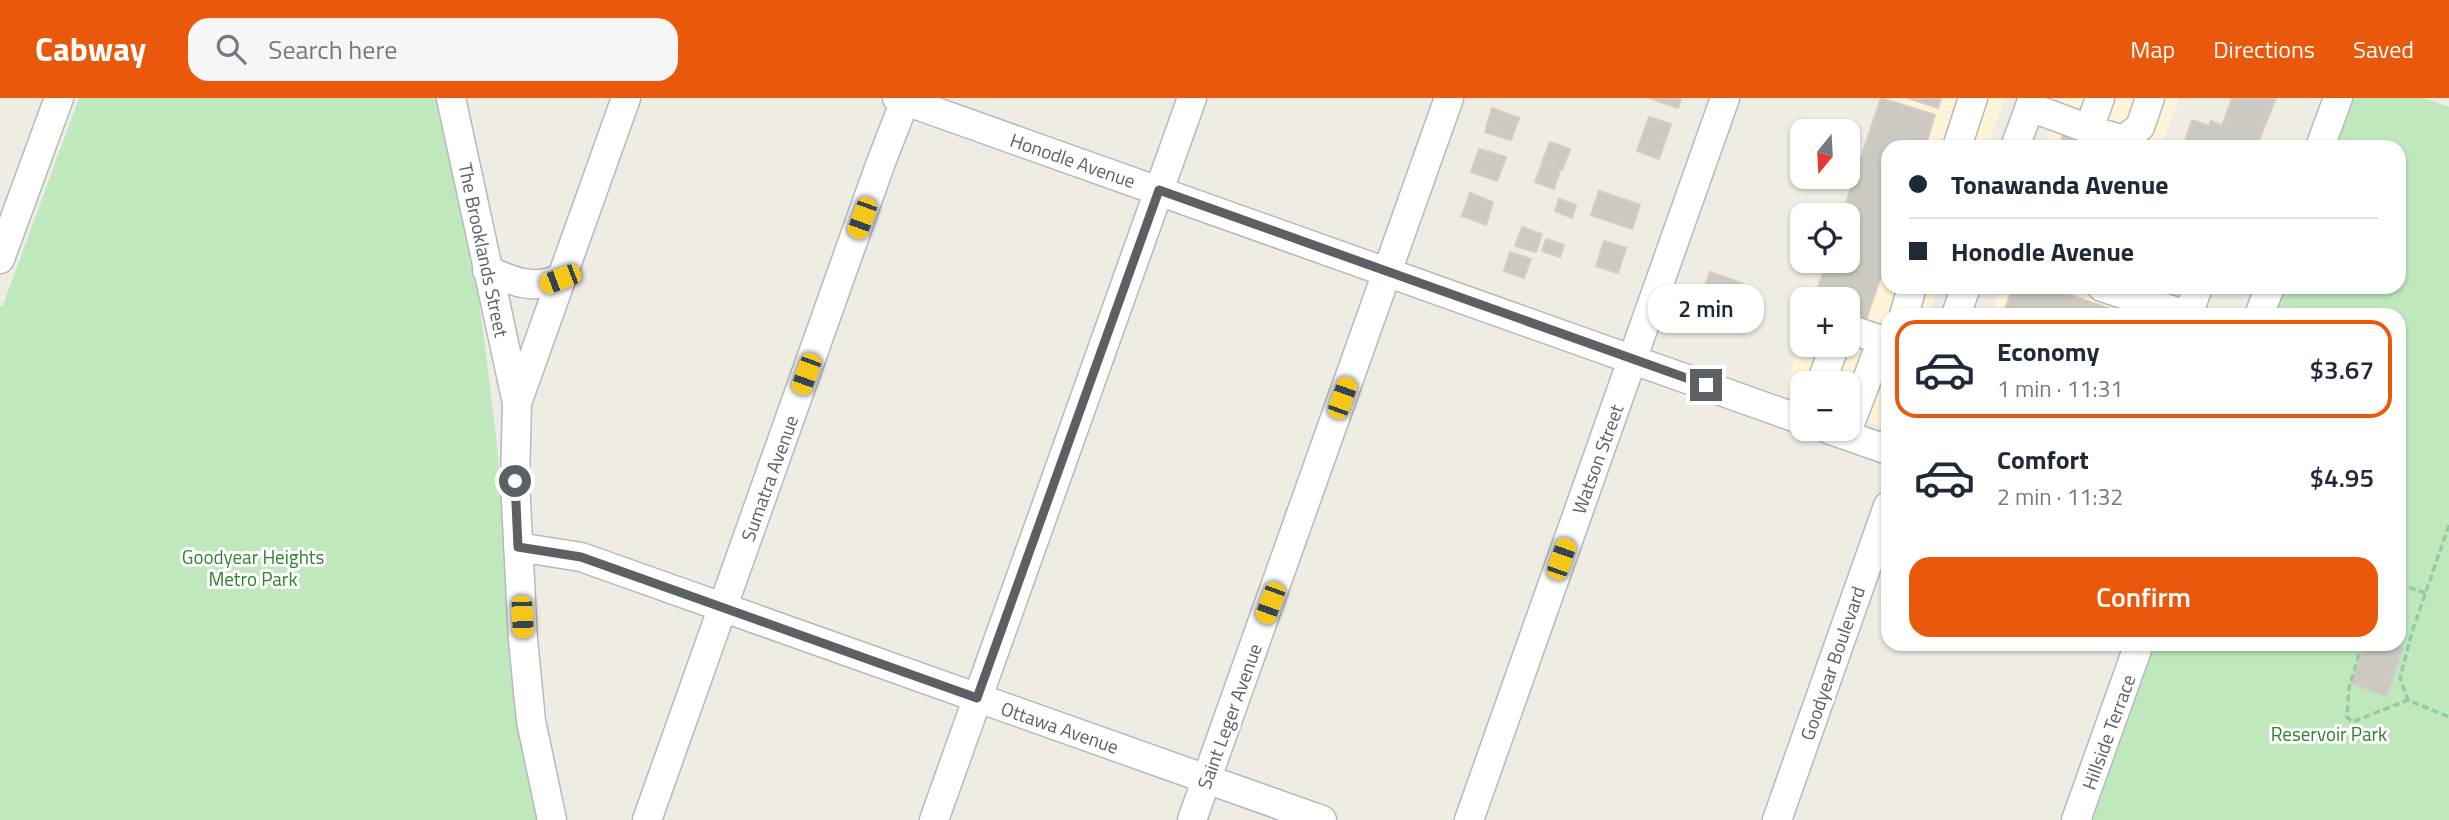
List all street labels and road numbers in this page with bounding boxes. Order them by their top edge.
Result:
street label: Honodle Avenue [1007,125,1139,195]
street label: The Brooklands Street [451,160,517,340]
street label: Watson Street [1564,400,1630,518]
street label: Sumatra Avenue [733,411,805,545]
street label: Goodyear Boulevard [1792,582,1872,744]
street label: Saint Leger Avenue [1189,639,1269,793]
street label: Hillside Terrace [2074,670,2142,794]
street label: Ottawa Avenue [997,693,1123,761]

